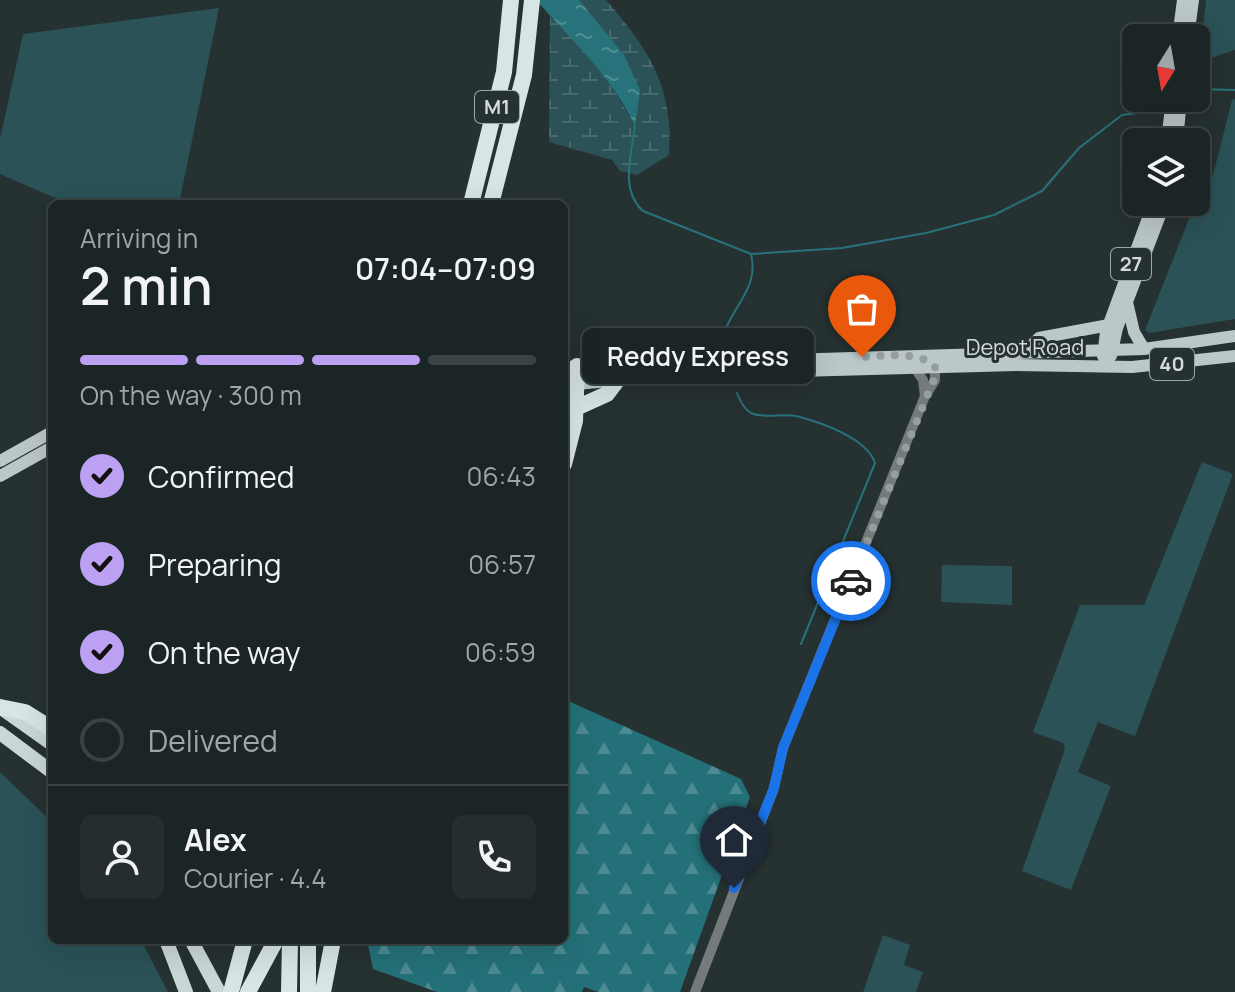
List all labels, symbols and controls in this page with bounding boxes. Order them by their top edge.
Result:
north arrow [1122,24,1210,112]
map controls [1122,24,1210,216]
road number: M1 [475,91,519,123]
button: layers [1122,128,1210,216]
text: Arriving in [80,220,198,256]
text: 07:04–07:09 [355,248,536,289]
road number: 27 [1111,248,1151,280]
text: 2 min [80,250,213,321]
pin [828,275,896,357]
icon: bag [840,287,884,331]
callout: Reddy Express [582,329,814,385]
street label: Depot Road [966,332,1084,362]
text: Reddy Express [607,338,789,374]
road number: 40 [1150,348,1194,380]
text: On the way · 300 m [80,377,302,413]
icon: check [80,454,124,498]
text: Confirmed [148,456,295,497]
text: 06:43 [467,458,536,494]
courier [811,541,891,621]
icon: check [80,542,124,586]
text: Preparing [148,544,282,585]
text: 06:57 [468,546,536,582]
icon: car [829,559,873,603]
icon: check [80,630,124,674]
text: On the way [148,632,301,673]
text: 06:59 [465,634,536,670]
text: Delivered [148,720,278,761]
pin [700,806,768,888]
button: person [80,815,164,899]
button: phone [452,815,536,899]
icon: home [712,818,756,862]
text: Alex [184,819,247,860]
text: Courier · 4.4 [184,860,326,896]

